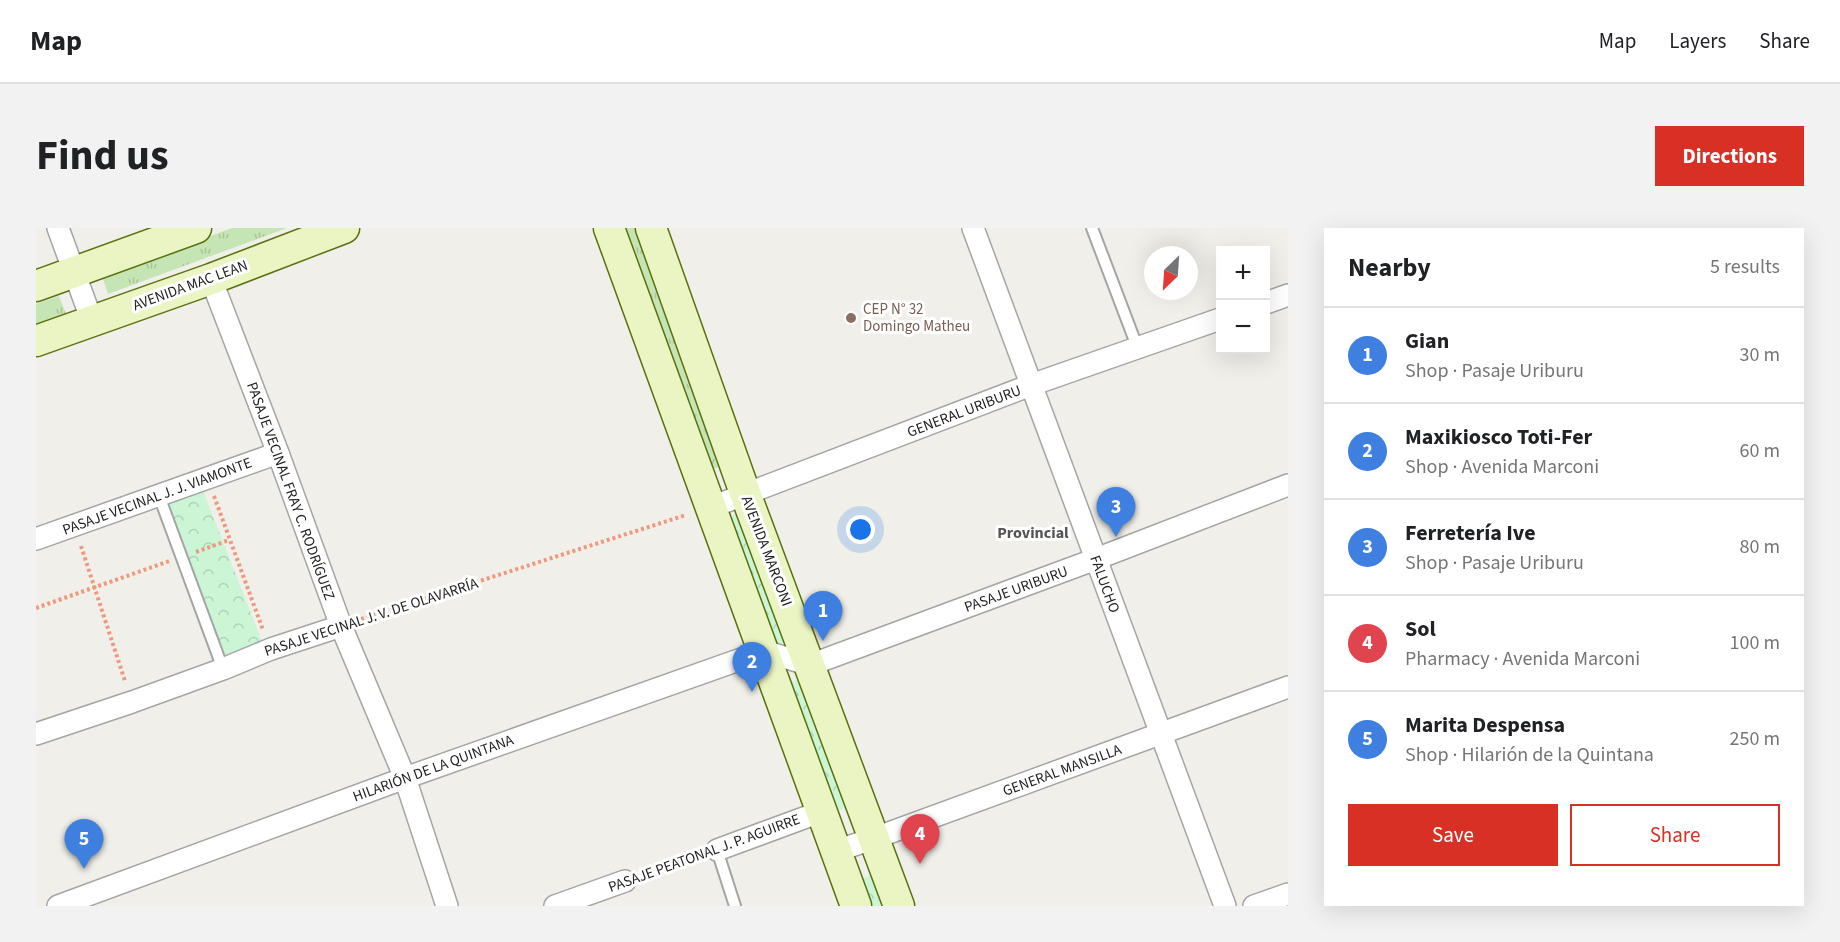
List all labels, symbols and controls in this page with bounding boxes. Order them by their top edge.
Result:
text: Map [30,21,82,61]
text: Map [1599,26,1636,56]
text: Layers [1669,26,1726,56]
text: Share [1759,26,1810,56]
text: Find us [36,126,169,186]
button: Directions [1655,126,1804,186]
north arrow [1144,246,1198,300]
map controls [1216,246,1270,354]
button: + [1216,246,1270,300]
text: Nearby [1348,249,1431,286]
text: 5 results [1710,253,1780,281]
street label: AVENIDA MAC LEAN [130,255,251,316]
place label: CEP N° 32 Domingo Matheu [863,299,970,337]
button: − [1216,300,1270,354]
marker: CEP N° 32 Domingo Matheu [844,311,858,325]
text: Gian [1405,325,1449,357]
text: 1 [1362,341,1373,369]
text: 30 m [1740,341,1780,369]
text: Shop · Pasaje Uriburu [1405,357,1584,385]
street label: PASAJE VECINAL FRAY C. RODRÍGUEZ [241,379,340,603]
street label: GENERAL URIBURU [904,380,1024,443]
text: Maxikiosco Toti-Fer [1405,421,1592,453]
text: 2 [1362,437,1373,465]
text: 60 m [1740,437,1780,465]
street label: PASAJE VECINAL J. J. VIAMONTE [60,452,255,541]
text: Shop · Avenida Marconi [1405,453,1599,481]
pin: 3 [1096,488,1136,537]
street label: AVENIDA MARCONI [736,493,797,609]
your location [846,515,875,544]
text: Ferretería Ive [1405,517,1536,549]
district label: Provincial [997,522,1069,544]
text: 3 [1362,533,1373,561]
text: 80 m [1740,533,1780,561]
text: Shop · Pasaje Uriburu [1405,549,1584,577]
street label: FALUCHO [1084,552,1125,616]
street label: PASAJE URIBURU [961,561,1071,618]
street label: PASAJE VECINAL J. V. DE OLAVARRÍA [262,573,482,662]
pin: 1 [804,592,842,641]
text: Sol [1405,613,1436,645]
text: 4 [1362,629,1373,657]
text: 100 m [1730,629,1780,657]
pin: 2 [732,642,772,692]
text: Pharmacy · Avenida Marconi [1405,645,1640,673]
text: Marita Despensa [1405,709,1565,741]
text: 5 [1362,725,1373,753]
text: 250 m [1730,725,1780,753]
street label: HILARIÓN DE LA QUINTANA [350,729,517,807]
street label: GENERAL MANSILLA [1000,739,1125,802]
text: Shop · Hilarión de la Quintana [1405,741,1654,769]
button: Save [1348,804,1558,866]
button: Share [1570,804,1780,866]
street label: PASAJE PEATONAL J. P. AGUIRRE [605,809,803,898]
pin: 4 [900,814,940,864]
pin: 5 [64,820,104,869]

